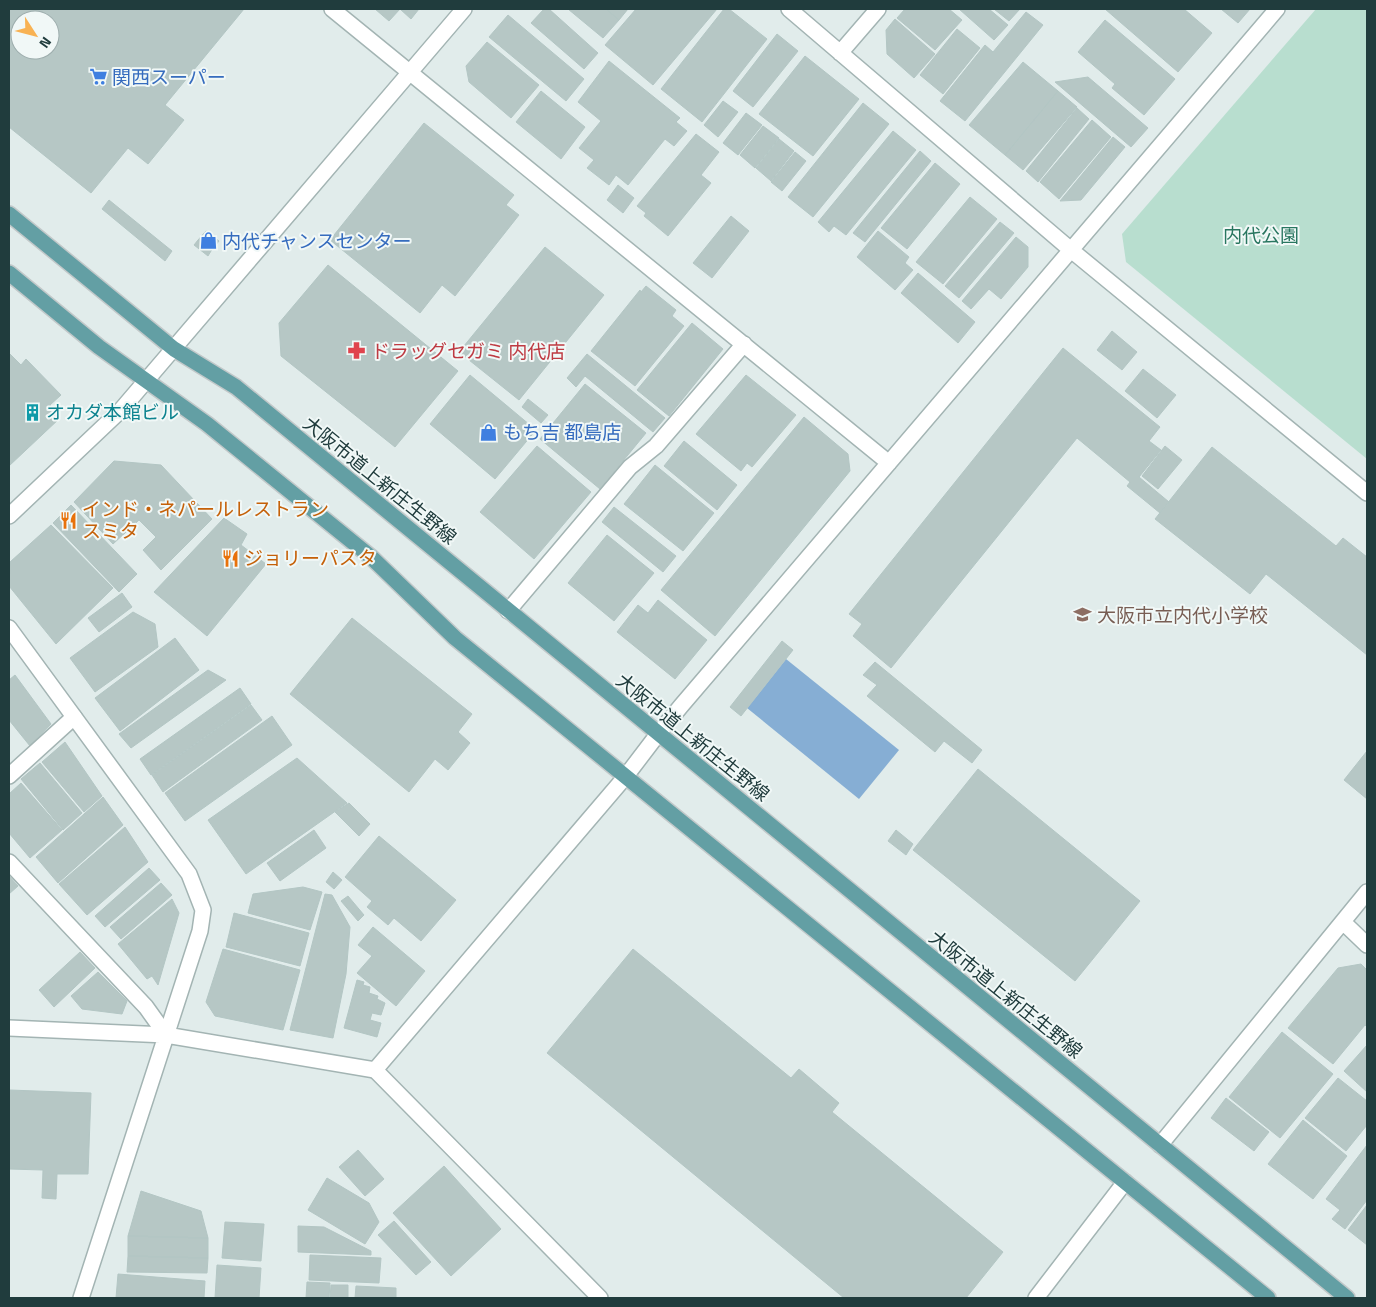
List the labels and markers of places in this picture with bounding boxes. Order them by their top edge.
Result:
place label: 関西スーパー [112,62,226,91]
supermarket icon: 関西スーパー [88,67,108,87]
place label: 内代チャンスセンター [222,226,411,255]
shop icon: 内代チャンスセンター [198,231,218,251]
place label: ドラッグセガミ 内代店 [371,336,565,365]
pharmacy icon: ドラッグセガミ 内代店 [347,341,367,361]
place label: オカダ本館ビル [46,397,179,426]
building icon: オカダ本館ビル [22,402,42,422]
place label: もち吉 都島店 [503,417,621,446]
shop icon: もち吉 都島店 [479,422,499,442]
place label: インド・ネパールレストラン スミタ [82,494,329,545]
restaurant icon: インド・ネパールレストラン スミタ [58,510,78,530]
place label: ジョリーパスタ [244,543,377,572]
restaurant icon: ジョリーパスタ [220,548,240,568]
place label: 大阪市立内代小学校 [1097,600,1268,629]
school or university icon: 大阪市立内代小学校 [1073,605,1093,625]

